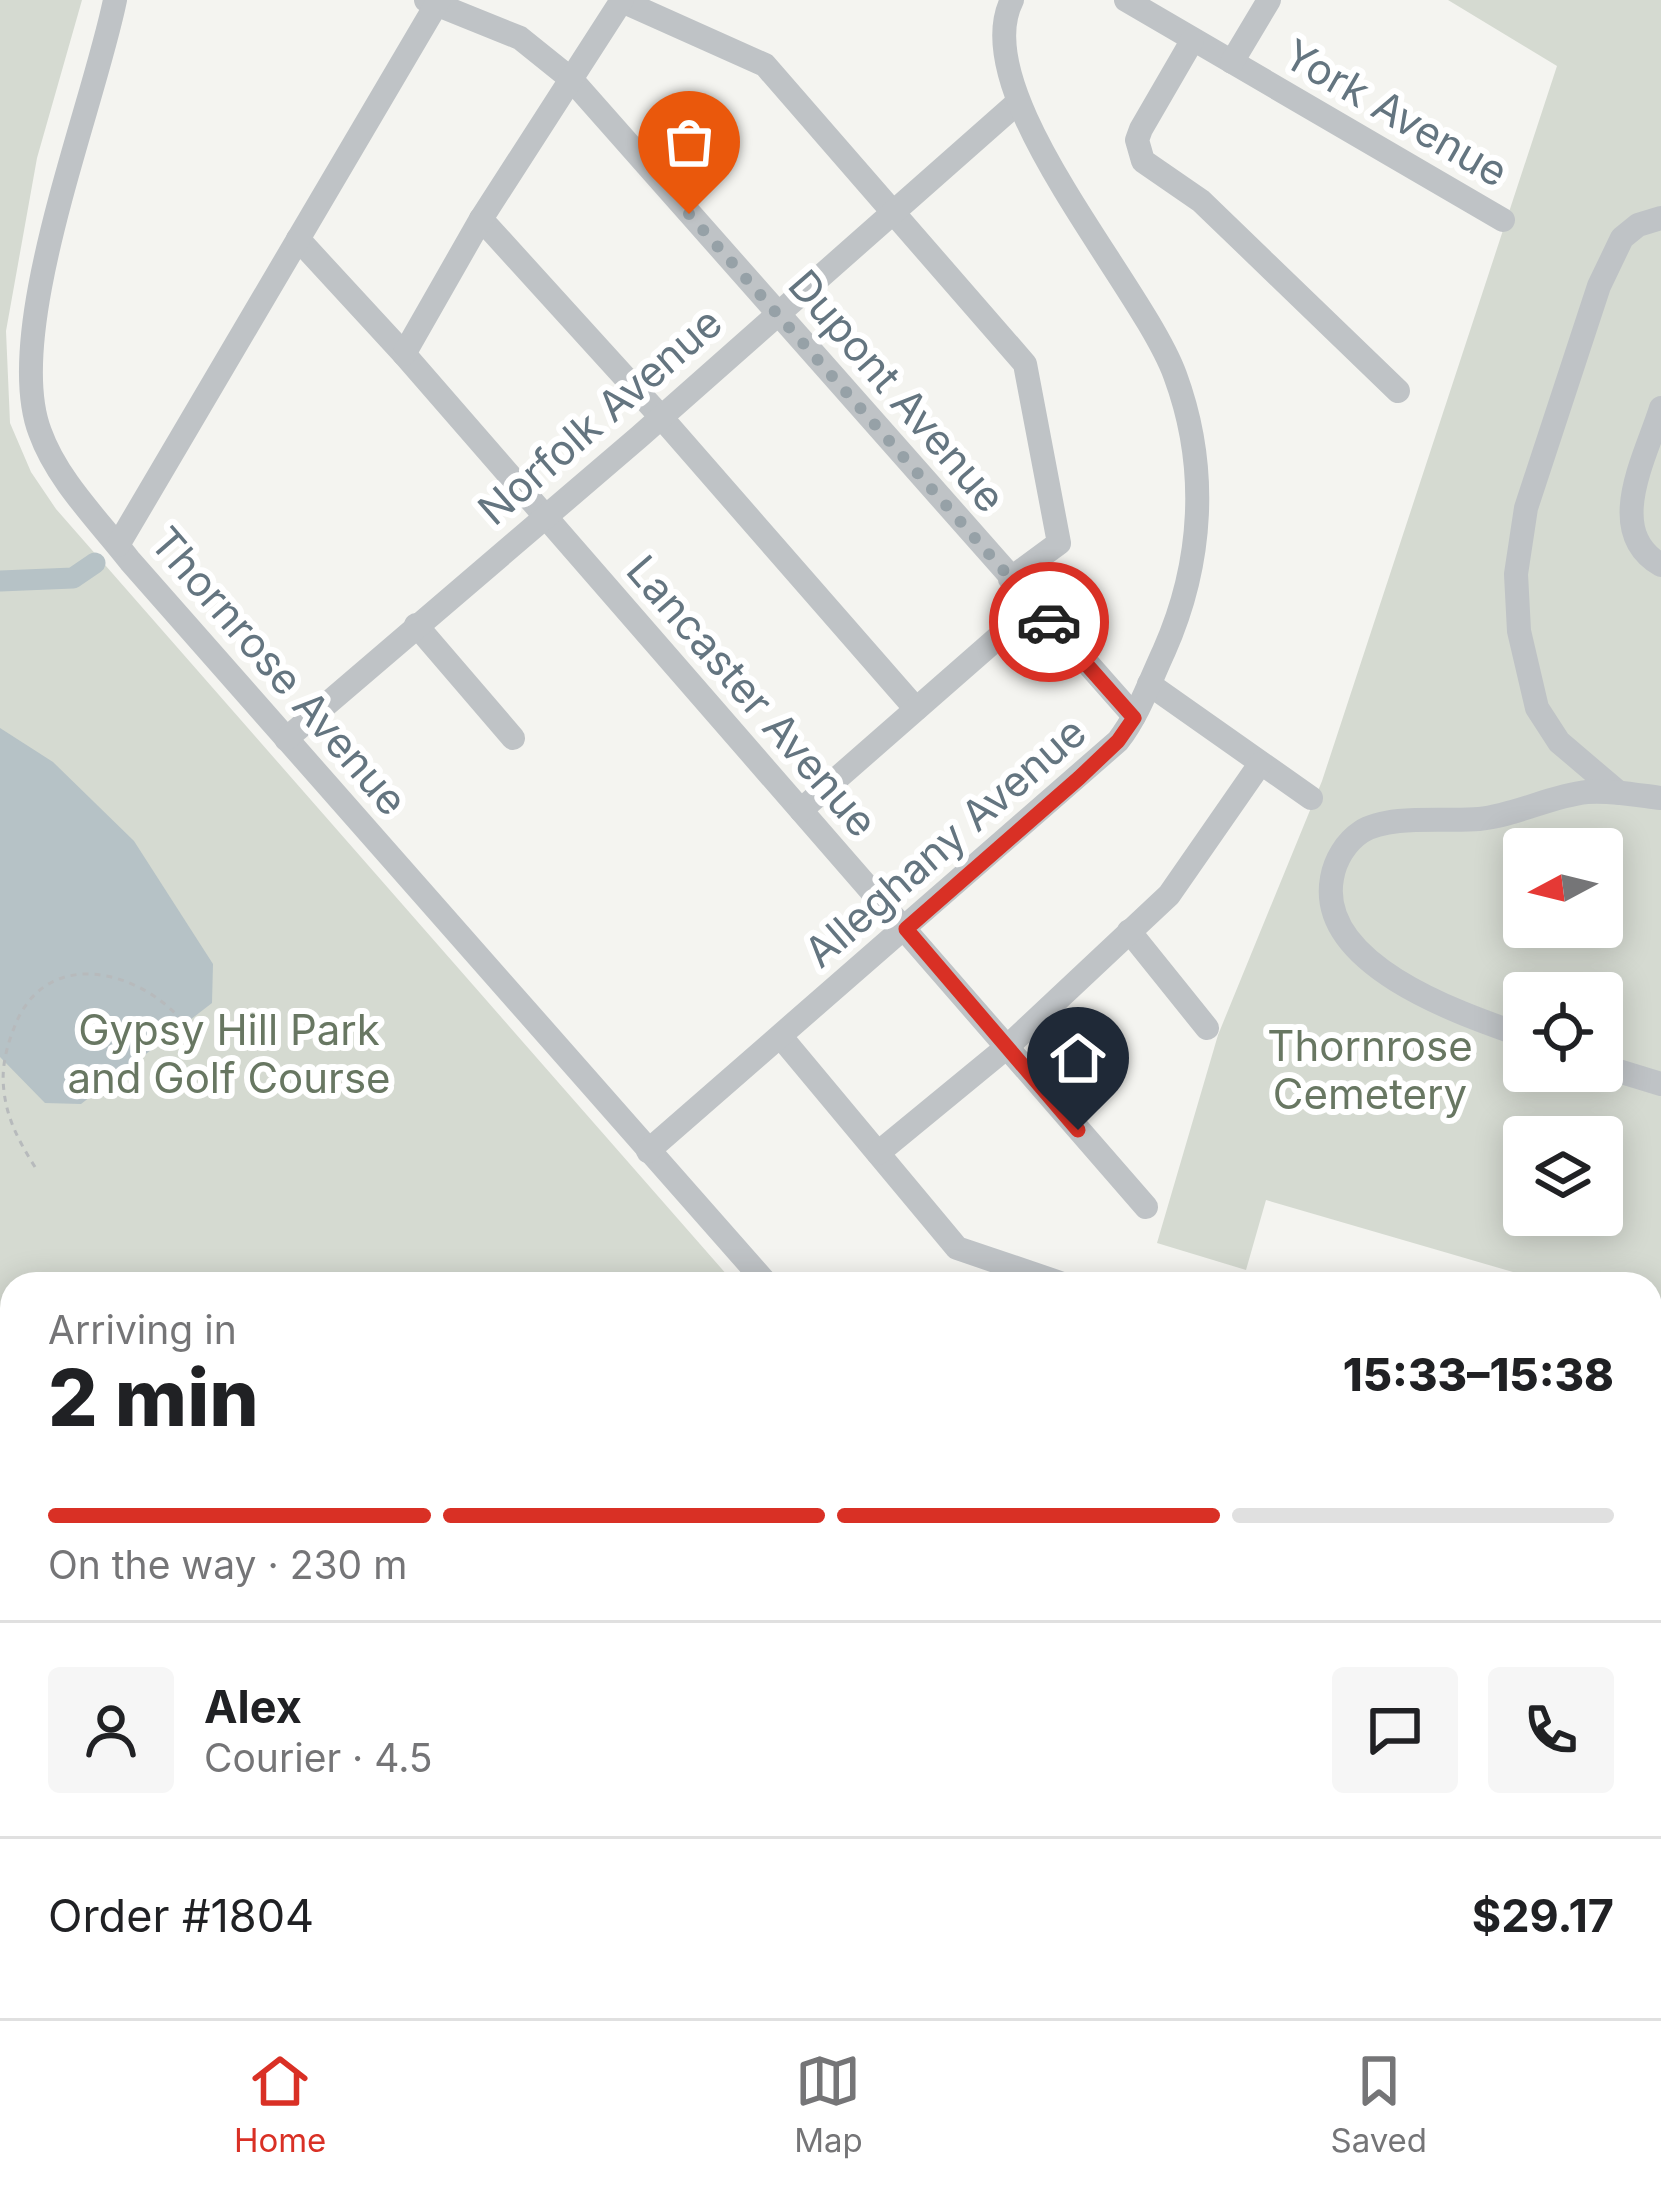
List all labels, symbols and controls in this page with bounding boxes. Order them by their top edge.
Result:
street label: York Avenue [1276,28,1517,197]
pin [638,91,740,214]
icon: bag [656,109,722,175]
street label: Dupont Avenue [778,259,1016,522]
street label: Norfolk Avenue [468,296,732,535]
street label: Thornrose Avenue [140,516,418,825]
street label: Lancaster Avenue [617,545,888,846]
courier [989,562,1109,682]
icon: car [1016,589,1082,655]
street label: Alleghany Avenue [794,706,1095,977]
north arrow [1503,828,1623,948]
map controls [1503,828,1623,1236]
button: locate [1503,972,1623,1092]
park label: Gypsy Hill Park and Golf Course [67,1004,391,1103]
pin [1027,1007,1129,1130]
park label: Thornrose Cemetery [1267,1020,1473,1119]
icon: home [1045,1025,1111,1091]
button: layers [1503,1116,1623,1236]
text: Arriving in [48,1306,237,1353]
text: 15:33–15:38 [1343,1347,1614,1402]
text: 2 min [48,1350,259,1445]
text: On the way · 230 m [48,1541,407,1588]
button: person [48,1667,174,1793]
button: chat [1332,1667,1458,1793]
button: phone [1488,1667,1614,1793]
text: Alex [204,1679,302,1734]
text: Courier · 4.5 [204,1734,433,1781]
text: Order #1804 [48,1888,314,1943]
text: $29.17 [1472,1888,1614,1943]
tab: Home [234,2048,326,2160]
tab: Map [794,2048,863,2160]
tab: Saved [1331,2048,1427,2160]

